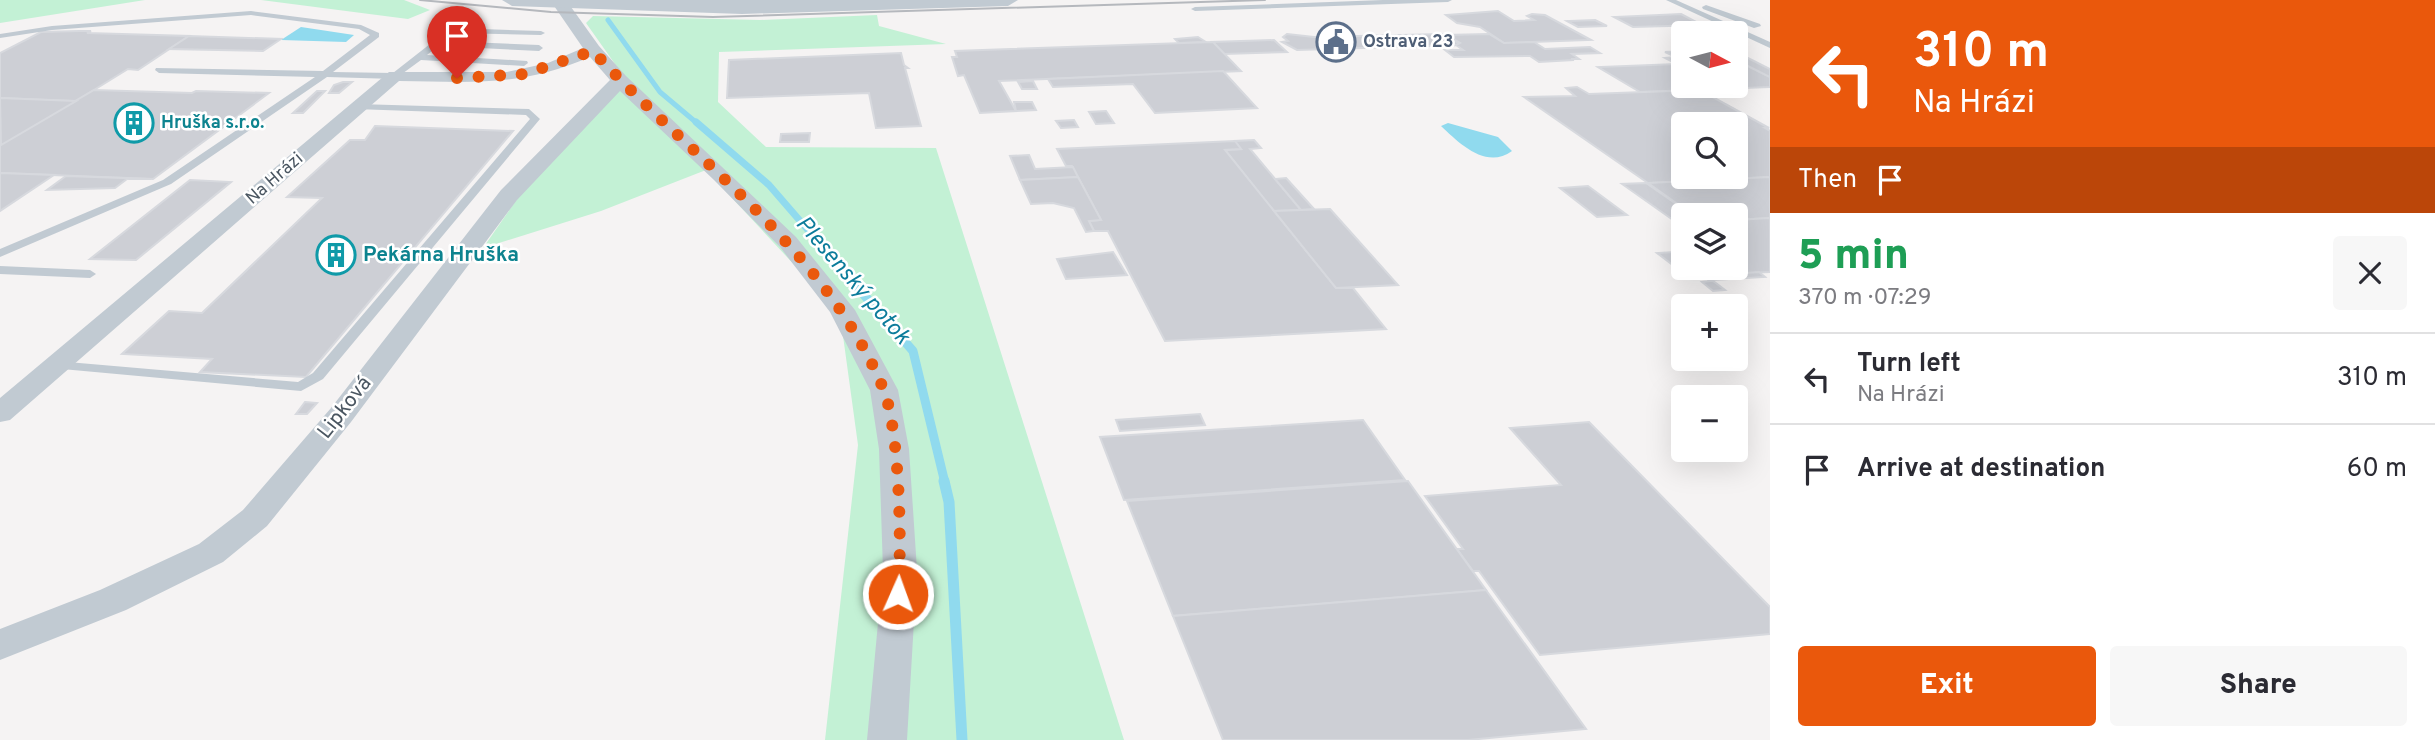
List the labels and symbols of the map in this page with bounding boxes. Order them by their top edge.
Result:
pin [427,6,487,78]
public building icon: Ostrava 23 [1315,21,1357,63]
north arrow [1671,21,1748,98]
place label: Ostrava 23 [1363,31,1454,54]
building icon: Hruška s.r.o. [113,102,155,144]
place label: Hruška s.r.o. [161,112,264,135]
street label: Na Hrázi [242,148,308,210]
water label: Plesenský potok [788,211,916,352]
building icon: Pekárna Hruška [315,234,357,276]
place label: Pekárna Hruška [363,242,519,269]
street label: Lipková [312,371,378,445]
position arrow [861,557,935,631]

